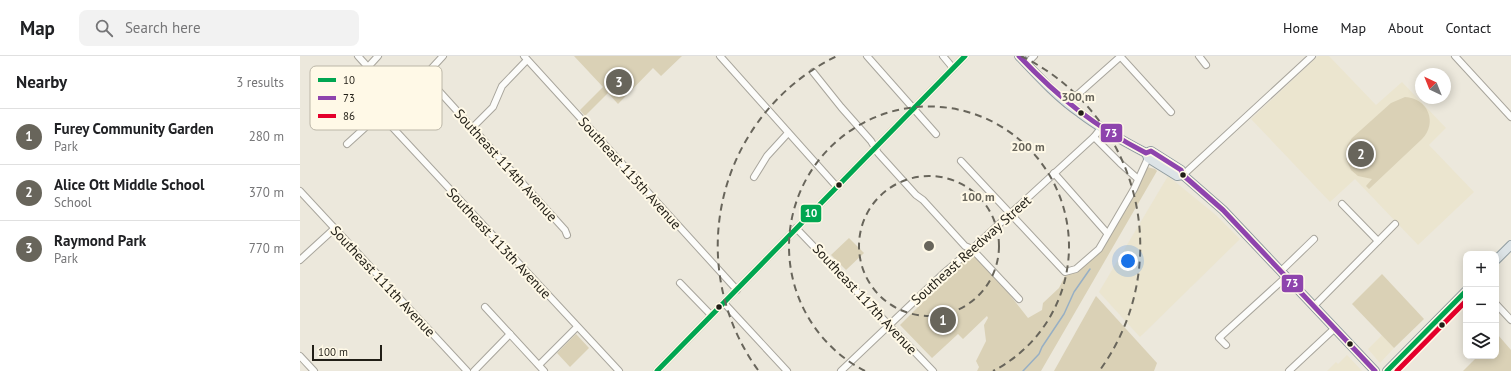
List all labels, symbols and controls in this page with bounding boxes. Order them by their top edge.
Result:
search box [79,10,359,46]
text: Map [20,16,55,40]
icon: search [93,17,115,39]
text: Search here [125,18,201,37]
text: Home [1283,19,1318,37]
text: Map [1340,19,1366,37]
text: About [1388,19,1424,37]
text: Contact [1446,19,1491,37]
legend [310,66,442,130]
pin: 3 [606,67,632,97]
north arrow [1415,68,1451,104]
text: Nearby [16,71,67,93]
text: 10 [343,73,355,87]
text: 3 results [236,74,284,91]
text: 300 m [1061,89,1095,104]
text: 73 [343,91,355,105]
street label: Southeast 114th Avenue [451,105,561,225]
unlabelled marker [1076,108,1086,118]
text: 86 [343,109,355,123]
street label: Southeast 115th Avenue [575,113,685,233]
text: Furey Community Garden [54,119,214,138]
line badge: 73 [1100,123,1123,143]
text: 73 [1105,126,1117,140]
text: 1 [25,128,33,145]
text: 280 m [249,128,284,145]
text: Park [54,138,78,155]
text: 200 m [1011,139,1045,154]
pin: 2 [1348,139,1374,169]
unlabelled marker [1178,170,1188,180]
text: Alice Ott Middle School [54,175,204,194]
unlabelled marker [834,180,844,190]
text: 2 [25,184,33,201]
text: 370 m [249,184,284,201]
street label: Southeast 113th Avenue [443,184,555,302]
text: 100 m [961,189,995,204]
street label: Southeast Reedway Street [907,191,1035,309]
text: School [54,194,92,211]
line badge: 10 [800,204,822,223]
text: 10 [805,206,817,220]
street label: Southeast 111th Avenue [327,222,439,340]
text: Raymond Park [54,231,146,250]
centre of rings [922,239,936,253]
text: 3 [25,240,33,257]
text: 770 m [249,240,284,257]
street label: Southeast 117th Avenue [809,240,921,358]
text: Park [54,250,78,267]
your location [1118,251,1138,271]
map controls [1463,251,1499,359]
button: + [1463,251,1499,287]
line badge: 73 [1281,274,1304,293]
text: 73 [1286,276,1298,290]
button: − [1463,287,1499,323]
unlabelled marker [714,302,724,312]
pin: 1 [930,305,956,335]
unlabelled marker [1437,320,1447,330]
button: layers [1463,323,1499,359]
unlabelled marker [1345,339,1355,349]
scale bar [312,343,382,362]
text: 100 m [318,345,348,359]

